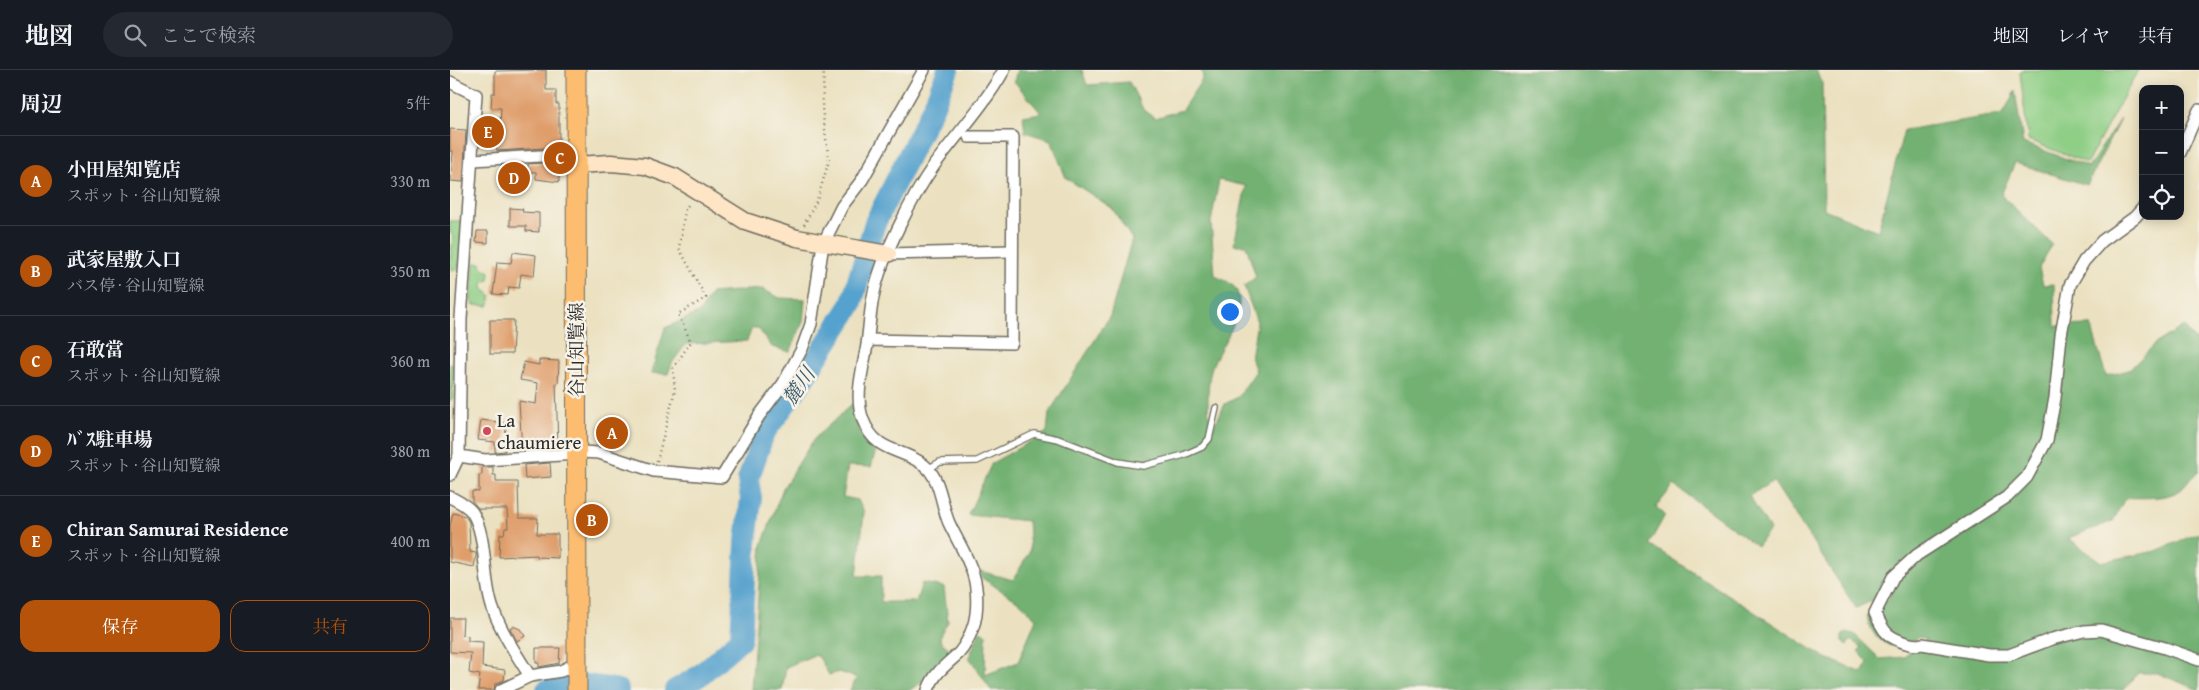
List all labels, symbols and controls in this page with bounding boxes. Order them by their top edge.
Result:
search box [103,12,453,57]
text: 地図 [25,18,73,53]
icon: search [121,21,149,49]
text: ここで検索 [161,21,256,49]
text: 地図 [1993,22,2029,49]
text: レイヤ [2057,22,2110,49]
text: 共有 [2138,22,2174,49]
map controls [2139,85,2184,220]
button: + [2139,85,2184,130]
text: 周辺 [20,88,62,119]
text: 5件 [406,91,430,115]
pin: E [472,113,504,151]
button: − [2139,130,2184,175]
pin: C [544,139,576,177]
text: 小田屋知覧店 [67,155,181,183]
pin: D [498,159,530,197]
text: A [31,169,41,193]
text: 330 m [390,169,430,193]
button: locate [2139,175,2184,220]
text: スポット · 谷山知覧線 [67,183,221,207]
text: 武家屋敷入口 [67,245,181,273]
text: B [31,259,41,283]
text: 350 m [390,259,430,283]
text: バス停 · 谷山知覧線 [67,273,205,297]
your location [1217,299,1243,325]
street label: 谷山知覧線 [562,302,590,398]
text: 石敢當 [67,335,124,363]
text: C [31,349,41,373]
text: 360 m [390,349,430,373]
water label: 麓川 [775,360,822,411]
text: スポット · 谷山知覧線 [67,363,221,387]
place label: La chaumiere [497,406,581,456]
pin: A [596,414,628,452]
text: ﾊﾞｽ駐車場 [67,425,153,453]
marker: La chaumiere [481,425,493,437]
text: D [31,439,41,463]
text: 380 m [390,439,430,463]
text: スポット · 谷山知覧線 [67,453,221,477]
pin: B [576,501,608,539]
text: Chiran Samurai Residence [67,515,289,543]
text: E [32,529,40,553]
text: 400 m [390,529,430,553]
text: スポット · 谷山知覧線 [67,543,221,567]
button: 保存 [20,600,220,652]
button: 共有 [230,600,430,652]

